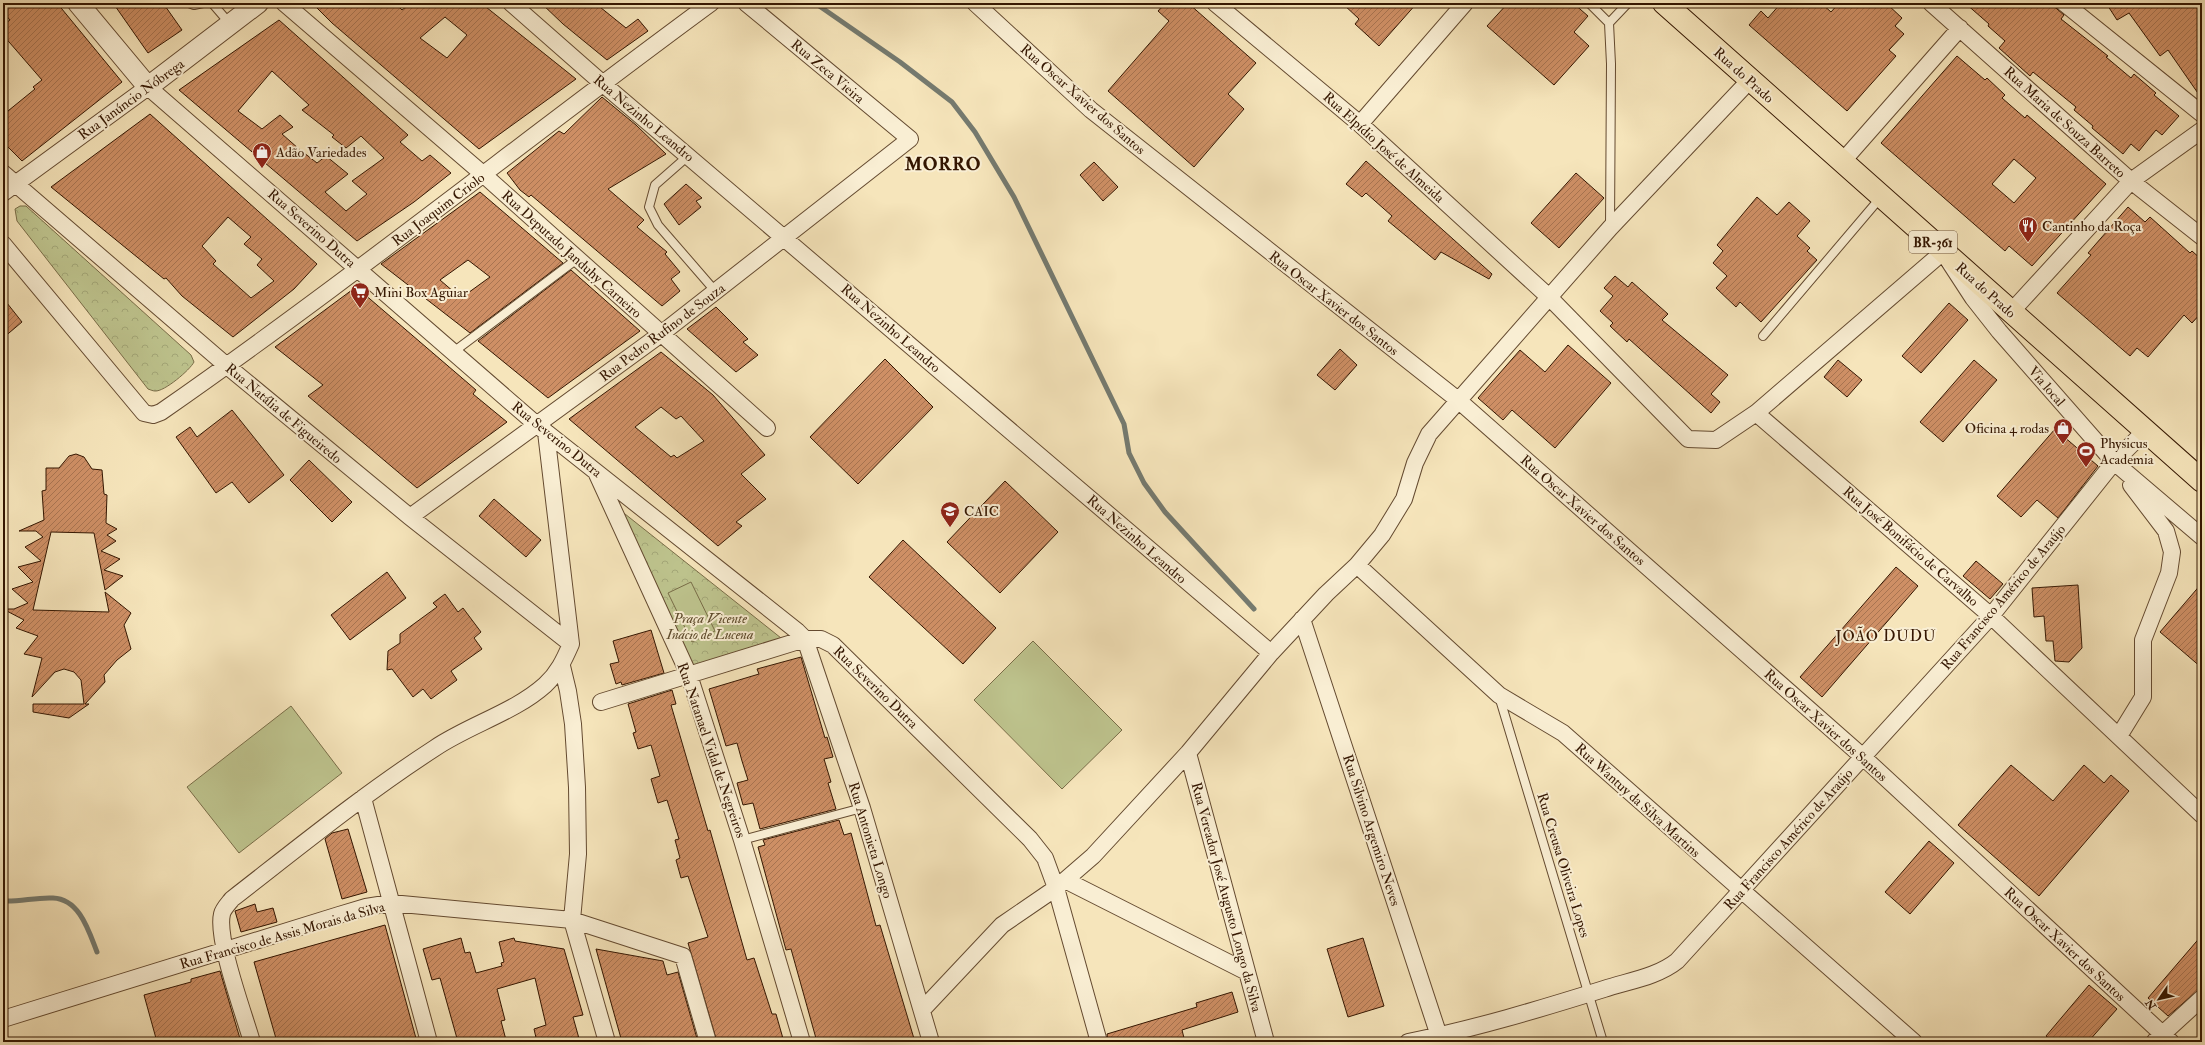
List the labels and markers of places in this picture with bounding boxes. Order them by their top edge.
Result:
shop icon: Adão Variedades [251,141,273,169]
place label: Adão Variedades [275,144,367,161]
restaurant icon: Cantinho da Roça [2017,215,2039,243]
place label: Cantinho da Roça [2042,218,2141,235]
supermarket icon: Mini Box Aguiar [349,281,371,309]
place label: Mini Box Aguiar [374,284,469,301]
shop icon: Oficina 4 rodas [2052,417,2074,445]
place label: Oficina 4 rodas [1965,420,2049,437]
place label: Physicus Academia [2099,435,2154,468]
sports icon: Physicus Academia [2075,440,2097,468]
school or university icon: CAIC [939,500,961,528]
place label: CAIC [964,503,999,520]

